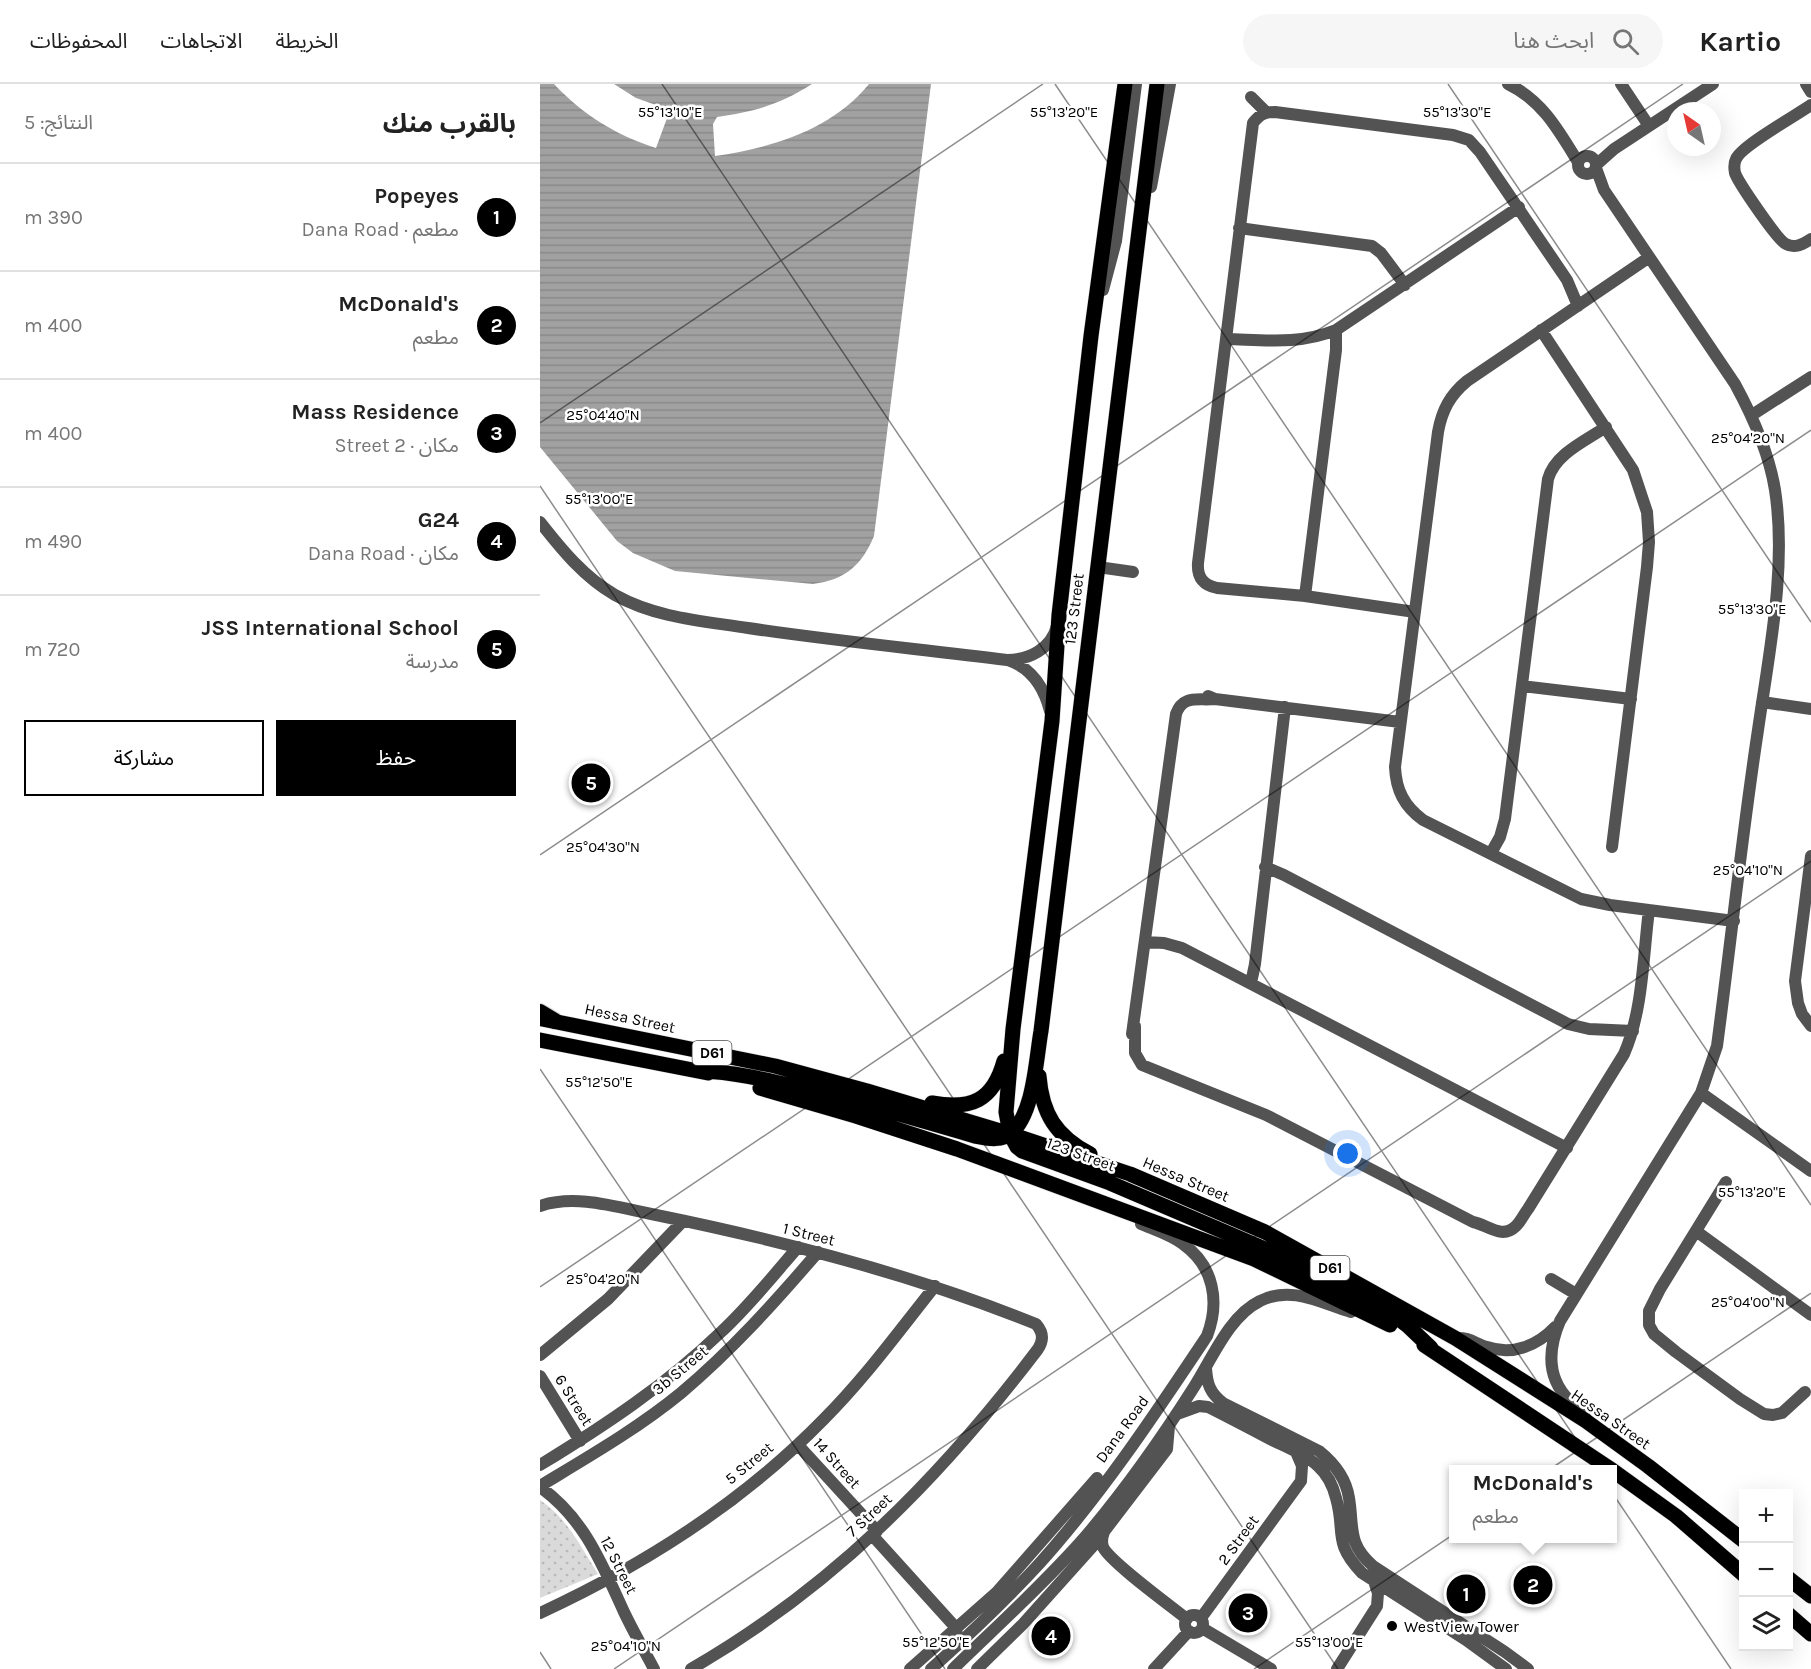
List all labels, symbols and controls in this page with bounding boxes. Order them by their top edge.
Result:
search box [1243,14,1663,68]
icon: search [1609,25,1642,58]
text: Kartio [1699,25,1781,58]
text: ابحث هنا [1513,28,1594,54]
text: المحفوظات [30,29,127,53]
text: الاتجاهات [160,29,242,53]
text: الخريطة [275,29,338,53]
north arrow [1667,102,1721,156]
text: 55°13'10"E [638,103,702,121]
text: 55°13'20"E [1030,103,1098,121]
text: 55°13'30"E [1423,103,1491,121]
text: بالقرب منك [383,108,516,139]
text: النتائج: 5 [24,111,93,134]
text: Popeyes [374,183,459,209]
text: 390 m [24,206,83,229]
text: 1 [493,206,500,229]
text: مطعم · Dana Road [301,218,459,241]
text: McDonald's [338,291,459,317]
text: 400 m [24,314,82,337]
text: 2 [490,314,503,337]
text: مطعم [413,326,459,349]
text: Mass Residence [291,399,459,425]
text: 25°04'40"N [566,406,640,424]
text: 400 m [24,422,82,445]
text: 3 [490,422,503,445]
text: 25°04'20"N [1711,429,1785,447]
text: مكان · 2 Street [335,434,459,457]
text: 55°13'00"E [565,490,633,508]
text: G24 [418,507,459,533]
text: 490 m [24,530,82,553]
text: 4 [491,530,502,553]
text: مكان · Dana Road [308,542,459,565]
street label: 123 Street [1060,572,1088,646]
text: 55°13'30"E [1718,600,1786,618]
text: JSS International School [202,615,459,641]
text: 720 m [24,638,80,661]
text: 5 [491,638,502,661]
text: مدرسة [406,650,459,673]
button: مشاركة [24,720,264,796]
button: حفظ [276,720,516,796]
pin: 5 [572,760,610,806]
text: 25°04'30"N [566,838,640,856]
text: 25°04'10"N [1713,861,1783,879]
street label: Hessa Street [583,999,677,1037]
road number: D61 [692,1041,732,1065]
text: 55°12'50"E [565,1073,633,1091]
street label: 123 Street [1044,1133,1118,1175]
your location [1333,1139,1362,1168]
street label: Hessa Street [1140,1152,1232,1206]
text: 55°13'20"E [1718,1183,1786,1201]
street label: 1 Street [781,1218,837,1250]
road number: D61 [1310,1256,1350,1280]
text: 25°04'20"N [566,1270,640,1288]
text: 25°04'00"N [1711,1293,1785,1311]
street label: 3b Street [648,1341,712,1399]
street label: 6 Street [551,1371,597,1429]
street label: Hessa Street [1568,1385,1654,1453]
street label: Dana Road [1091,1392,1153,1466]
street label: 14 Street [809,1434,865,1492]
street label: 5 Street [721,1438,777,1488]
popup [1449,1465,1617,1543]
text: McDonald's [1473,1470,1593,1496]
street label: 7 Street [842,1489,896,1541]
map controls [1739,1489,1793,1651]
button: + [1739,1489,1793,1543]
text: مطعم [1473,1505,1519,1528]
street label: 2 Street [1214,1511,1262,1569]
street label: 12 Street [596,1533,642,1597]
button: − [1739,1543,1793,1597]
pin: 2 [1514,1562,1552,1608]
pin: 1 [1446,1572,1486,1616]
pin: 3 [1228,1590,1268,1636]
button: layers [1739,1597,1793,1651]
pin: 4 [1032,1614,1070,1658]
place label: WestView Tower [1404,1617,1519,1636]
marker: WestView Tower [1385,1619,1399,1633]
text: 55°12'50"E [902,1633,970,1651]
text: 55°13'00"E [1295,1633,1363,1651]
text: 25°04'10"N [591,1637,661,1655]

